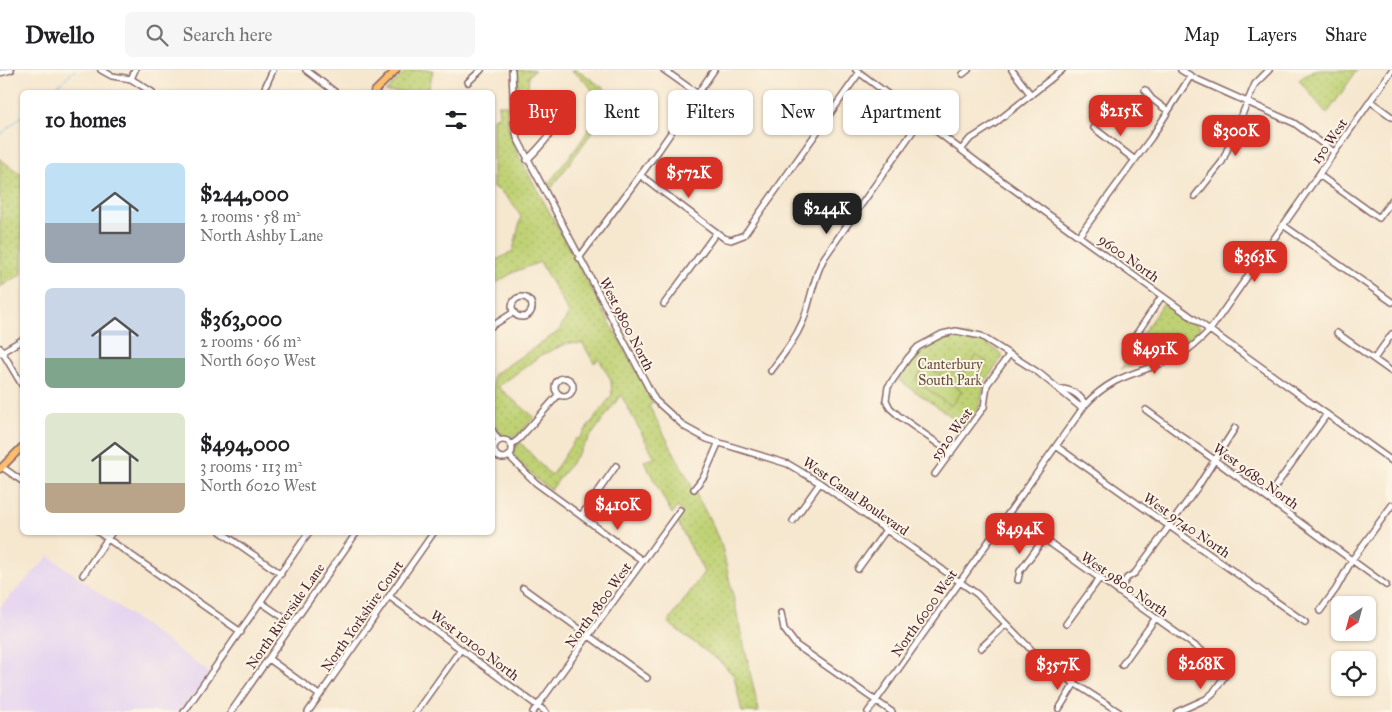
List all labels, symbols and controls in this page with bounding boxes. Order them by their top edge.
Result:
search box [125,12,475,57]
text: Dwello [25,20,95,50]
icon: search [143,21,171,49]
text: Search here [183,23,273,46]
text: Map [1184,24,1219,46]
text: Layers [1247,24,1297,46]
text: Share [1325,24,1367,46]
chip: Buy [510,90,576,135]
chip: Rent [586,90,658,135]
chip: Filters [668,90,753,135]
chip: New [763,90,833,135]
chip: Apartment [843,90,959,135]
pin: $215K [1086,94,1156,137]
text: $215K [1100,101,1142,120]
icon: filters [442,106,470,134]
text: 10 homes [45,107,126,133]
pin: $300K [1201,114,1271,157]
street label: 150 West [1308,115,1351,167]
text: $300K [1213,121,1259,140]
pin: $572K [654,156,724,199]
text: $572K [667,163,711,182]
text: $244,000 [200,181,289,207]
icon: home [85,183,145,243]
pin: $244K [792,192,862,235]
text: $244K [804,199,850,218]
text: 2 rooms · 58 m² [200,207,301,226]
text: North Ashby Lane [200,226,323,245]
street label: 9600 North [1095,231,1162,286]
pin: $363K [1220,240,1290,283]
text: $363K [1234,247,1276,266]
street label: West 9800 North [596,275,658,374]
text: $363,000 [200,306,282,332]
icon: home [85,308,145,368]
text: 2 rooms · 66 m² [200,332,301,351]
pin: $491K [1120,332,1190,375]
text: $491K [1133,339,1177,358]
text: North 6050 West [200,351,316,370]
park label: Canterbury South Park [917,356,983,389]
street label: 5920 West [927,405,976,464]
text: $494,000 [200,431,290,457]
icon: home [85,433,145,493]
street label: West 9680 North [1210,440,1302,513]
street label: West Canal Boulevard [799,453,912,539]
text: 3 rooms · 113 m² [200,457,302,476]
text: North 6020 West [200,476,316,495]
pin: $410K [583,488,653,531]
street label: West 9740 North [1140,489,1234,562]
text: $410K [595,495,641,514]
pin: $494K [985,512,1055,555]
text: $494K [996,519,1044,538]
street label: West 9800 North [1078,548,1172,621]
street label: North Yorkshire Court [318,558,407,675]
street label: North 5800 West [562,559,635,651]
street label: North Riverside Lane [242,560,328,673]
street label: North 6000 West [888,566,961,660]
north arrow [1331,596,1376,641]
map controls [1331,596,1376,696]
street label: West 10100 North [427,607,523,684]
pin: $357K [1023,648,1093,691]
pin: $268K [1166,648,1236,690]
button: locate [1331,651,1376,696]
text: $268K [1178,654,1224,673]
text: $357K [1036,655,1080,674]

